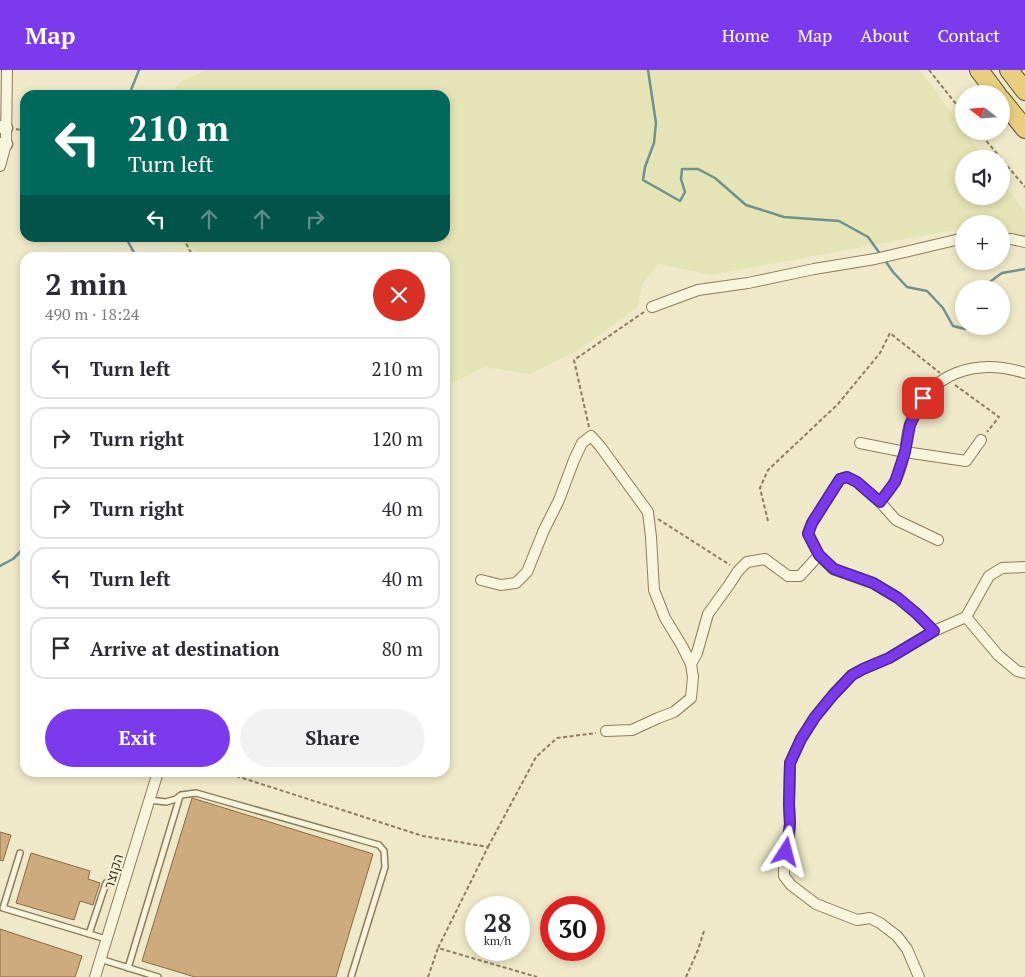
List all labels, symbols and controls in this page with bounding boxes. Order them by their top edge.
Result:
text: Map [25,19,75,51]
text: Home [722,23,769,47]
text: Map [797,23,832,47]
text: About [860,23,909,47]
text: Contact [937,23,1000,47]
north arrow [955,85,1010,140]
map controls [955,85,1010,335]
text: 210 m [128,105,229,151]
icon: left [45,110,110,175]
text: Turn left [128,149,214,178]
button: sound [955,150,1010,205]
icon: left [142,205,170,233]
icon: ahead [195,205,223,233]
icon: ahead [248,205,276,233]
icon: right [301,205,329,233]
button: + [955,215,1010,270]
text: 2 min [45,264,127,304]
button: close [373,269,425,321]
button: − [955,280,1010,335]
text: 490 m · 18:24 [45,303,139,325]
icon: left [47,354,75,382]
text: Turn left [90,356,171,381]
text: 210 m [372,356,423,381]
pin [902,377,944,419]
icon: arrive [909,384,937,412]
icon: right [47,424,75,452]
text: Turn right [90,426,184,451]
text: 120 m [372,426,423,451]
icon: right [47,494,75,522]
text: Turn right [90,496,184,521]
text: 40 m [382,496,423,521]
icon: left [47,564,75,592]
text: Turn left [90,566,171,591]
text: 40 m [382,566,423,591]
icon: arrive [47,634,75,662]
text: Arrive at destination [90,636,279,661]
text: 80 m [382,636,423,661]
button: Exit [45,709,230,767]
button: Share [240,709,425,767]
position arrow [759,825,811,877]
street label: הקוצר [99,851,127,891]
speed limit sign: 30 [540,896,605,961]
text: 28 [483,906,512,939]
text: km/h [484,933,511,948]

